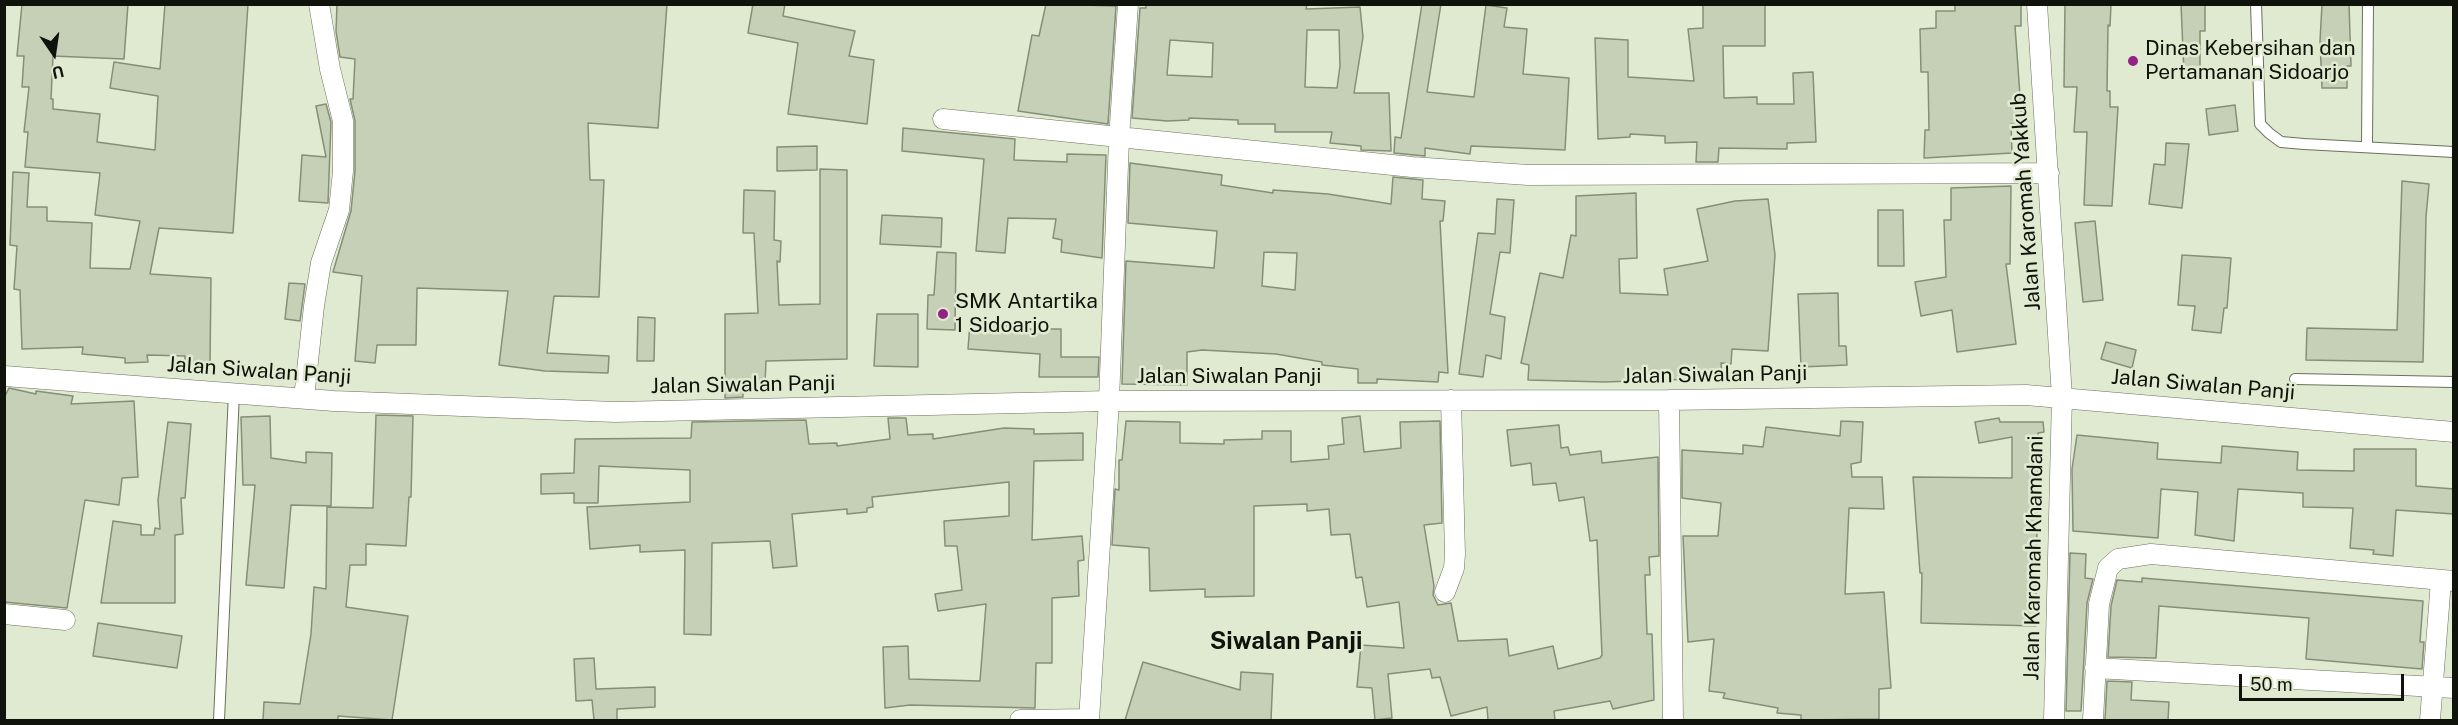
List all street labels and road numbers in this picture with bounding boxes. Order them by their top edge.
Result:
street label: Jalan Karomah Yakkub [2006,92,2046,312]
street label: Jalan Siwalan Panji [166,352,352,390]
street label: Jalan Siwalan Panji [1622,361,1808,389]
street label: Jalan Siwalan Panji [1137,364,1321,390]
street label: Jalan Siwalan Panji [2110,364,2296,406]
street label: Jalan Siwalan Panji [650,371,836,399]
street label: Jalan Karomah Khamdani [2019,435,2049,681]

